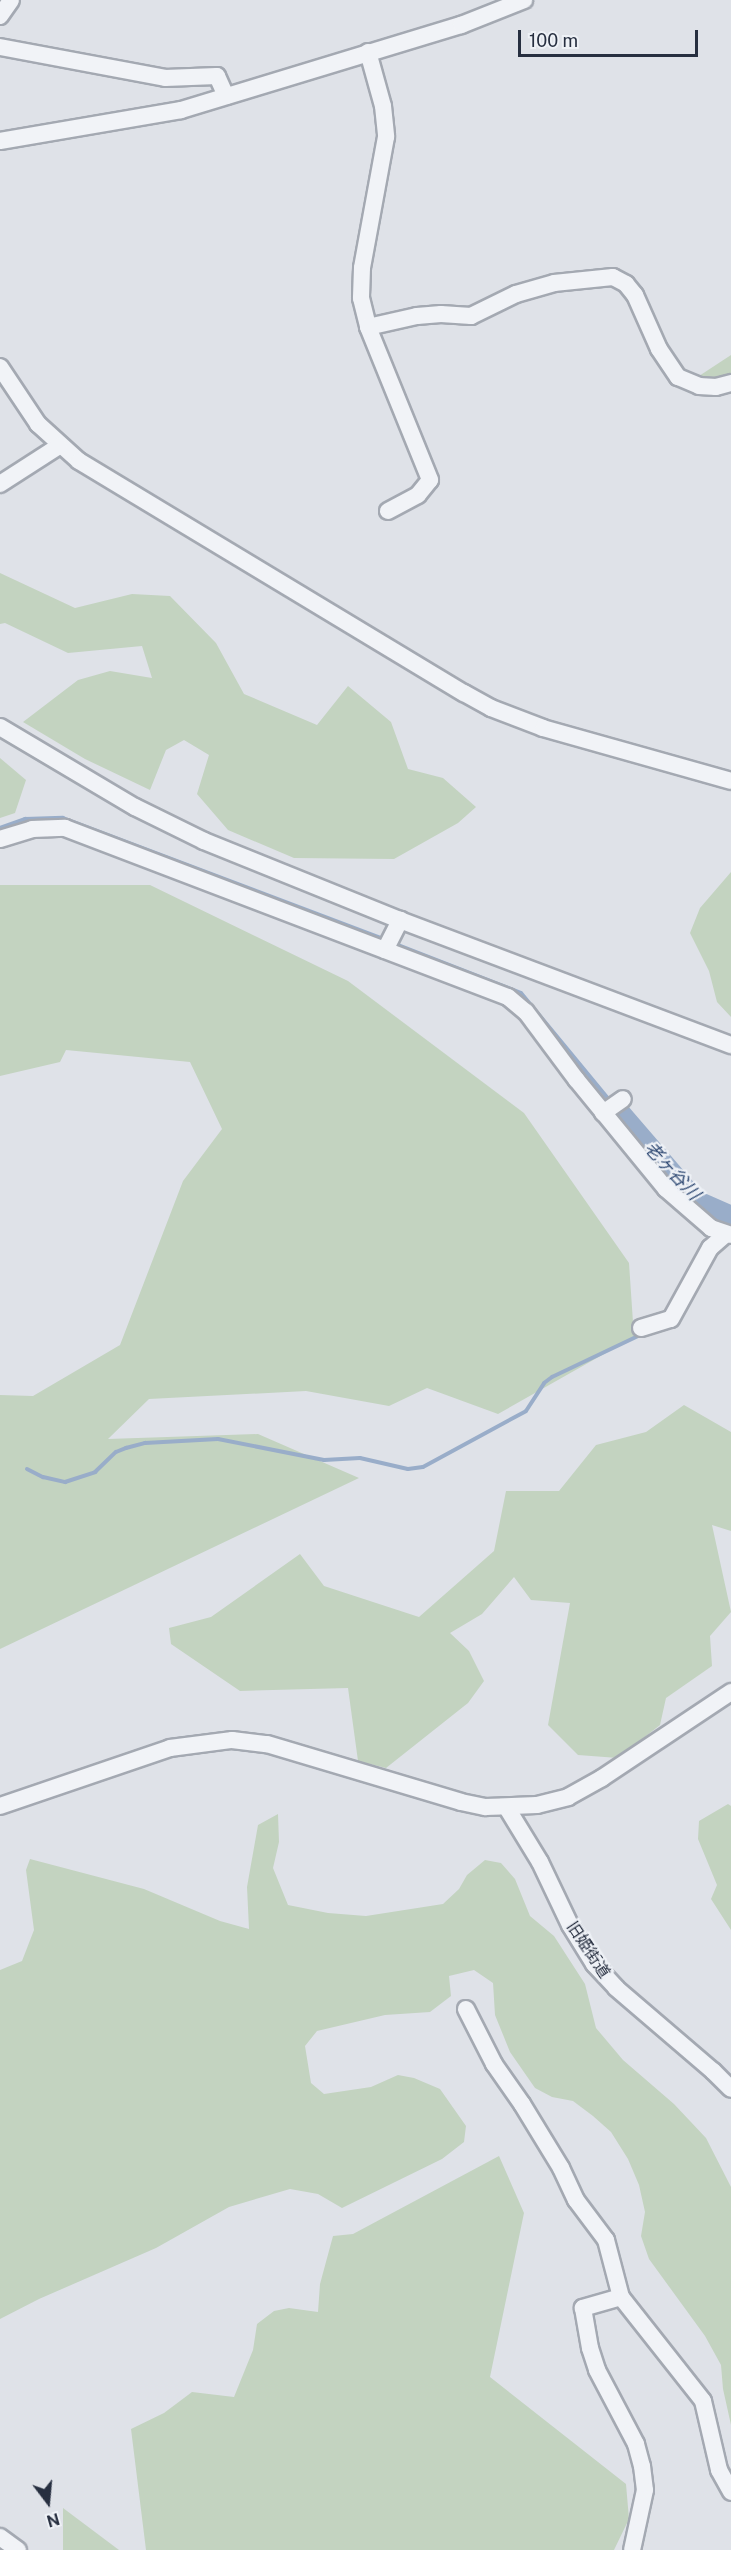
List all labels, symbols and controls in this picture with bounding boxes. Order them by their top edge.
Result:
scale bar [521,18,701,56]
text: 100 m [529,30,578,51]
water label: 老ヶ谷川 [640,1137,704,1205]
street label: 旧姫街道 [562,1918,614,1982]
north arrow [18,2472,78,2532]
text: N [44,2509,62,2531]

